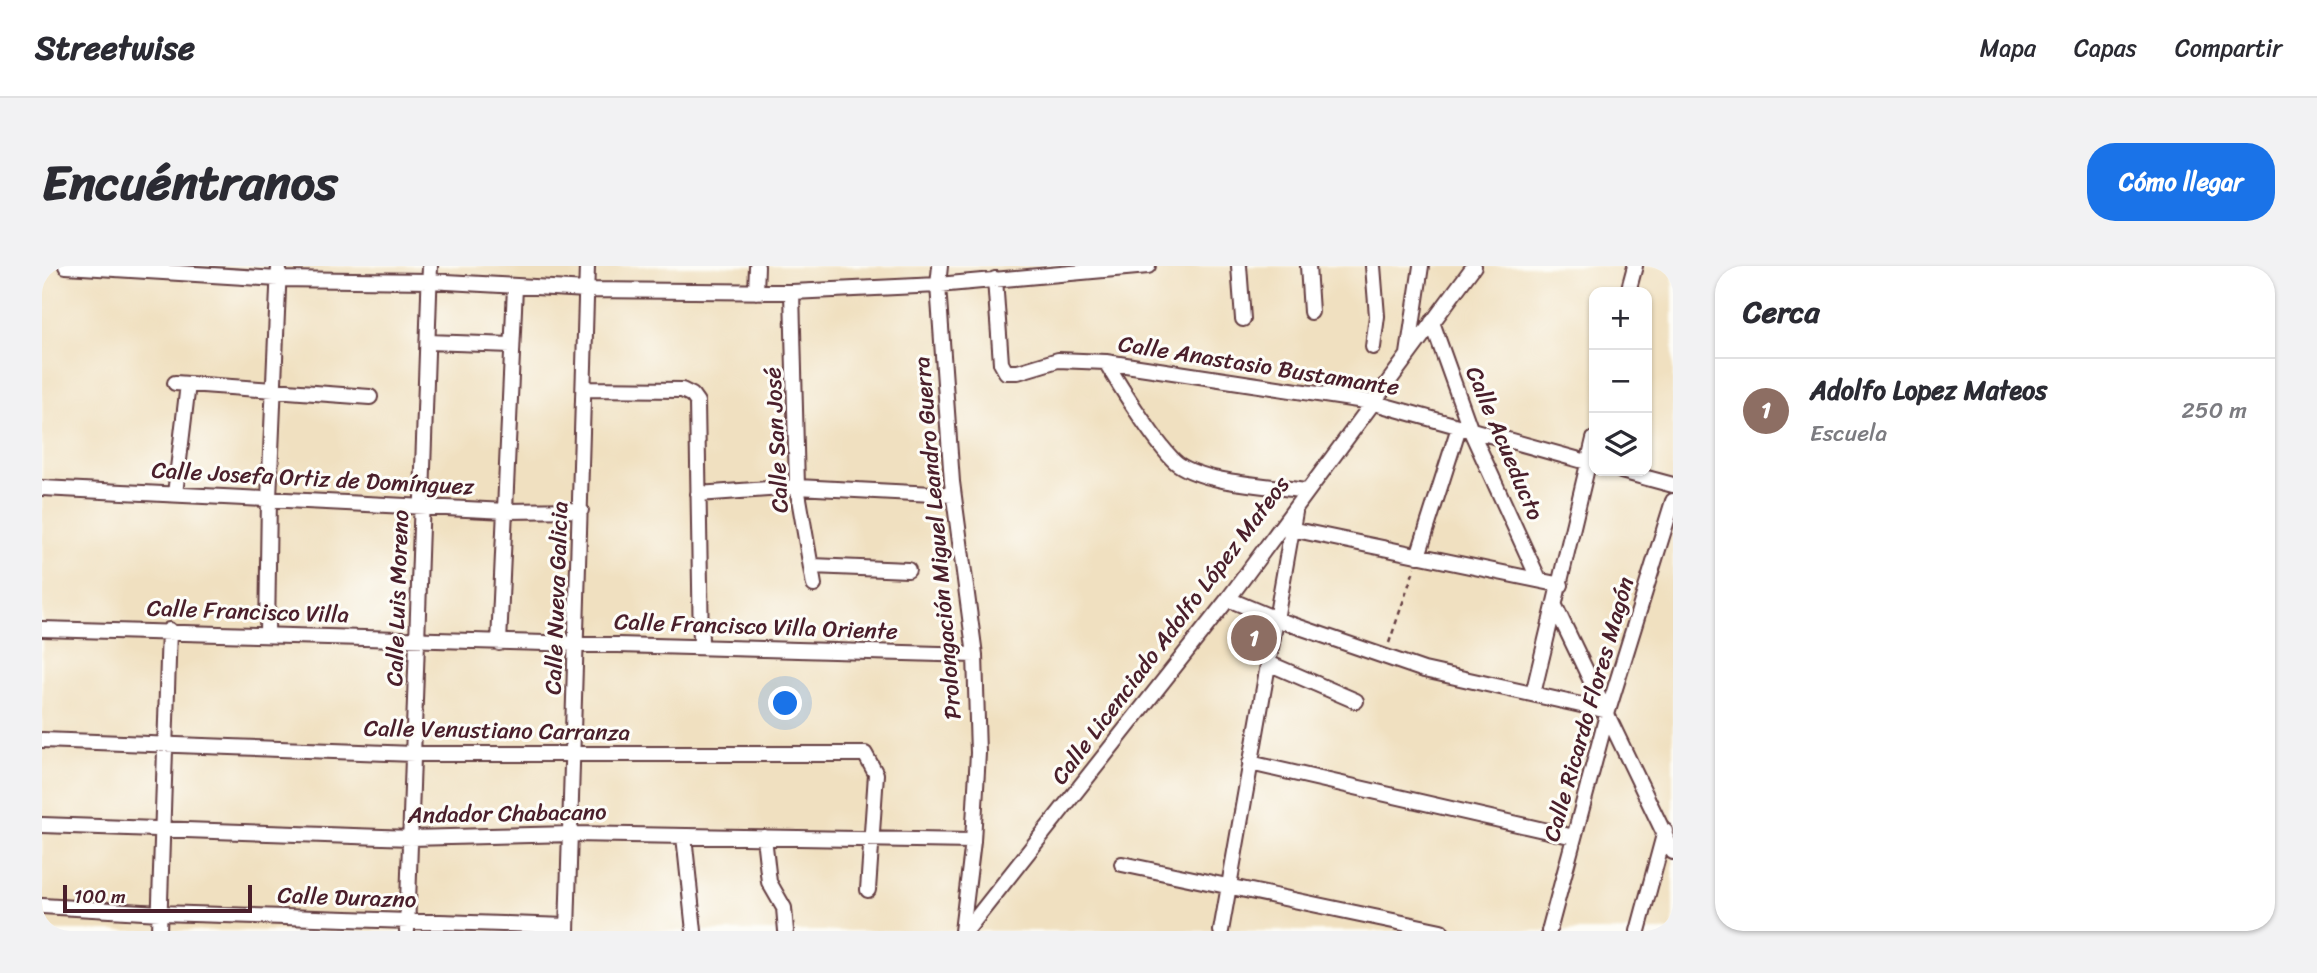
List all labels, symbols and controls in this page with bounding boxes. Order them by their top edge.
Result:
text: Streetwise [35,19,195,77]
text: Mapa [1980,27,2036,69]
text: Capas [2074,27,2137,69]
text: Compartir [2175,27,2282,69]
text: Encuéntranos [42,139,338,226]
button: Cómo llegar [2087,143,2275,221]
text: Cerca [1743,285,1819,339]
map controls [1589,287,1652,476]
button: + [1589,287,1652,350]
street label: Calle Anastasio Bustamante [1116,323,1402,408]
button: − [1589,350,1652,413]
street label: Prolongación Miguel Leandro Guerra [901,355,974,721]
street label: Calle Acueducto [1454,360,1555,527]
street label: Calle San José [752,366,801,514]
text: Adolfo Lopez Mateos [1810,367,2047,413]
text: 1 [1761,390,1771,431]
text: 250 m [2181,390,2247,431]
button: layers [1589,413,1652,476]
text: Escuela [1810,413,1887,454]
street label: Calle Josefa Ortiz de Domínguez [150,450,476,507]
street label: Calle Licenciado Adolfo López Mateos [1040,467,1301,794]
street label: Calle Nueva Galicia [533,500,580,695]
street label: Calle Luis Moreno [374,509,421,687]
street label: Calle Ricardo Flores Magón [1531,572,1646,846]
street label: Calle Francisco Villa [146,587,350,636]
street label: Calle Francisco Villa Oriente [614,601,899,652]
pin: 1 [1231,612,1277,664]
your location [768,686,802,720]
street label: Calle Venustiano Carranza [363,708,630,753]
street label: Andador Chabacano [406,791,607,836]
street label: Calle Durazno [277,875,417,920]
text: 100 m [74,880,126,913]
scale bar [63,882,252,914]

